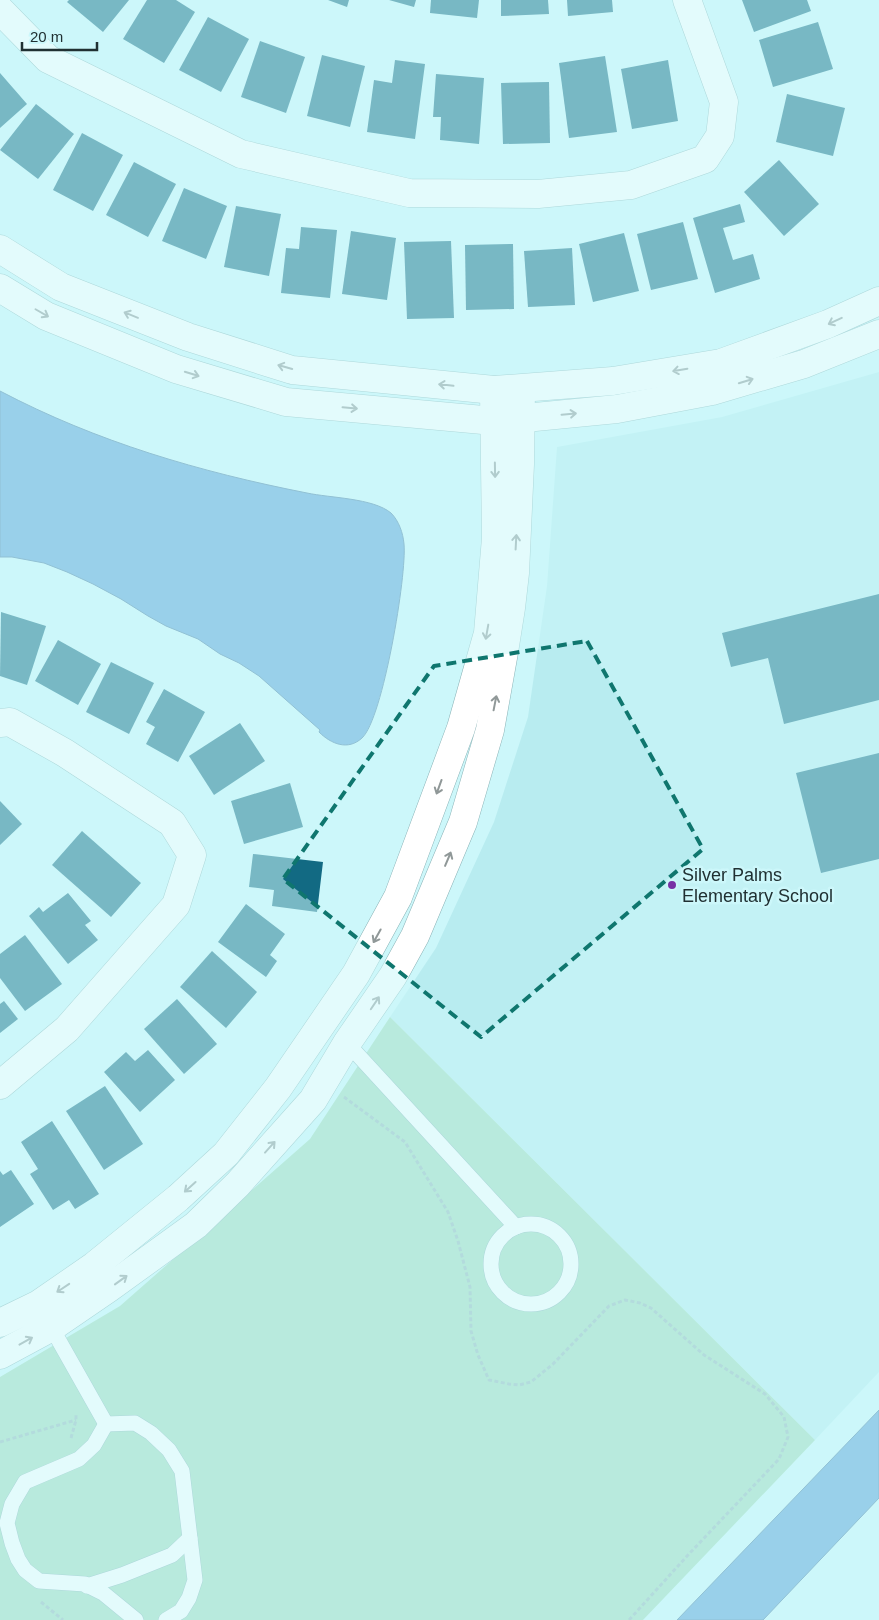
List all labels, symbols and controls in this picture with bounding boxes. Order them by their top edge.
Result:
scale bar [22,20,98,52]
text: 20 m [30,28,63,45]
one-way arrow [34,309,48,319]
one-way arrow [124,309,139,319]
one-way arrow [828,317,843,327]
one-way arrow [277,362,293,372]
one-way arrow [673,365,689,375]
one-way arrow [184,369,200,379]
one-way arrow [738,375,754,385]
one-way arrow [438,380,454,390]
one-way arrow [342,403,358,413]
one-way arrow [561,409,577,419]
one-way arrow [490,461,499,477]
one-way arrow [511,535,521,551]
one-way arrow [482,623,492,639]
one-way arrow [490,696,500,712]
one-way arrow [434,779,443,794]
one-way arrow [444,851,453,866]
place label: Silver Palms Elementary School [682,865,833,906]
marker: Silver Palms Elementary School [666,879,678,891]
one-way arrow [371,929,381,943]
one-way arrow [369,996,380,1010]
one-way arrow [265,1141,276,1154]
one-way arrow [184,1181,197,1193]
one-way arrow [114,1275,128,1285]
one-way arrow [56,1283,70,1293]
one-way arrow [18,1336,32,1346]

